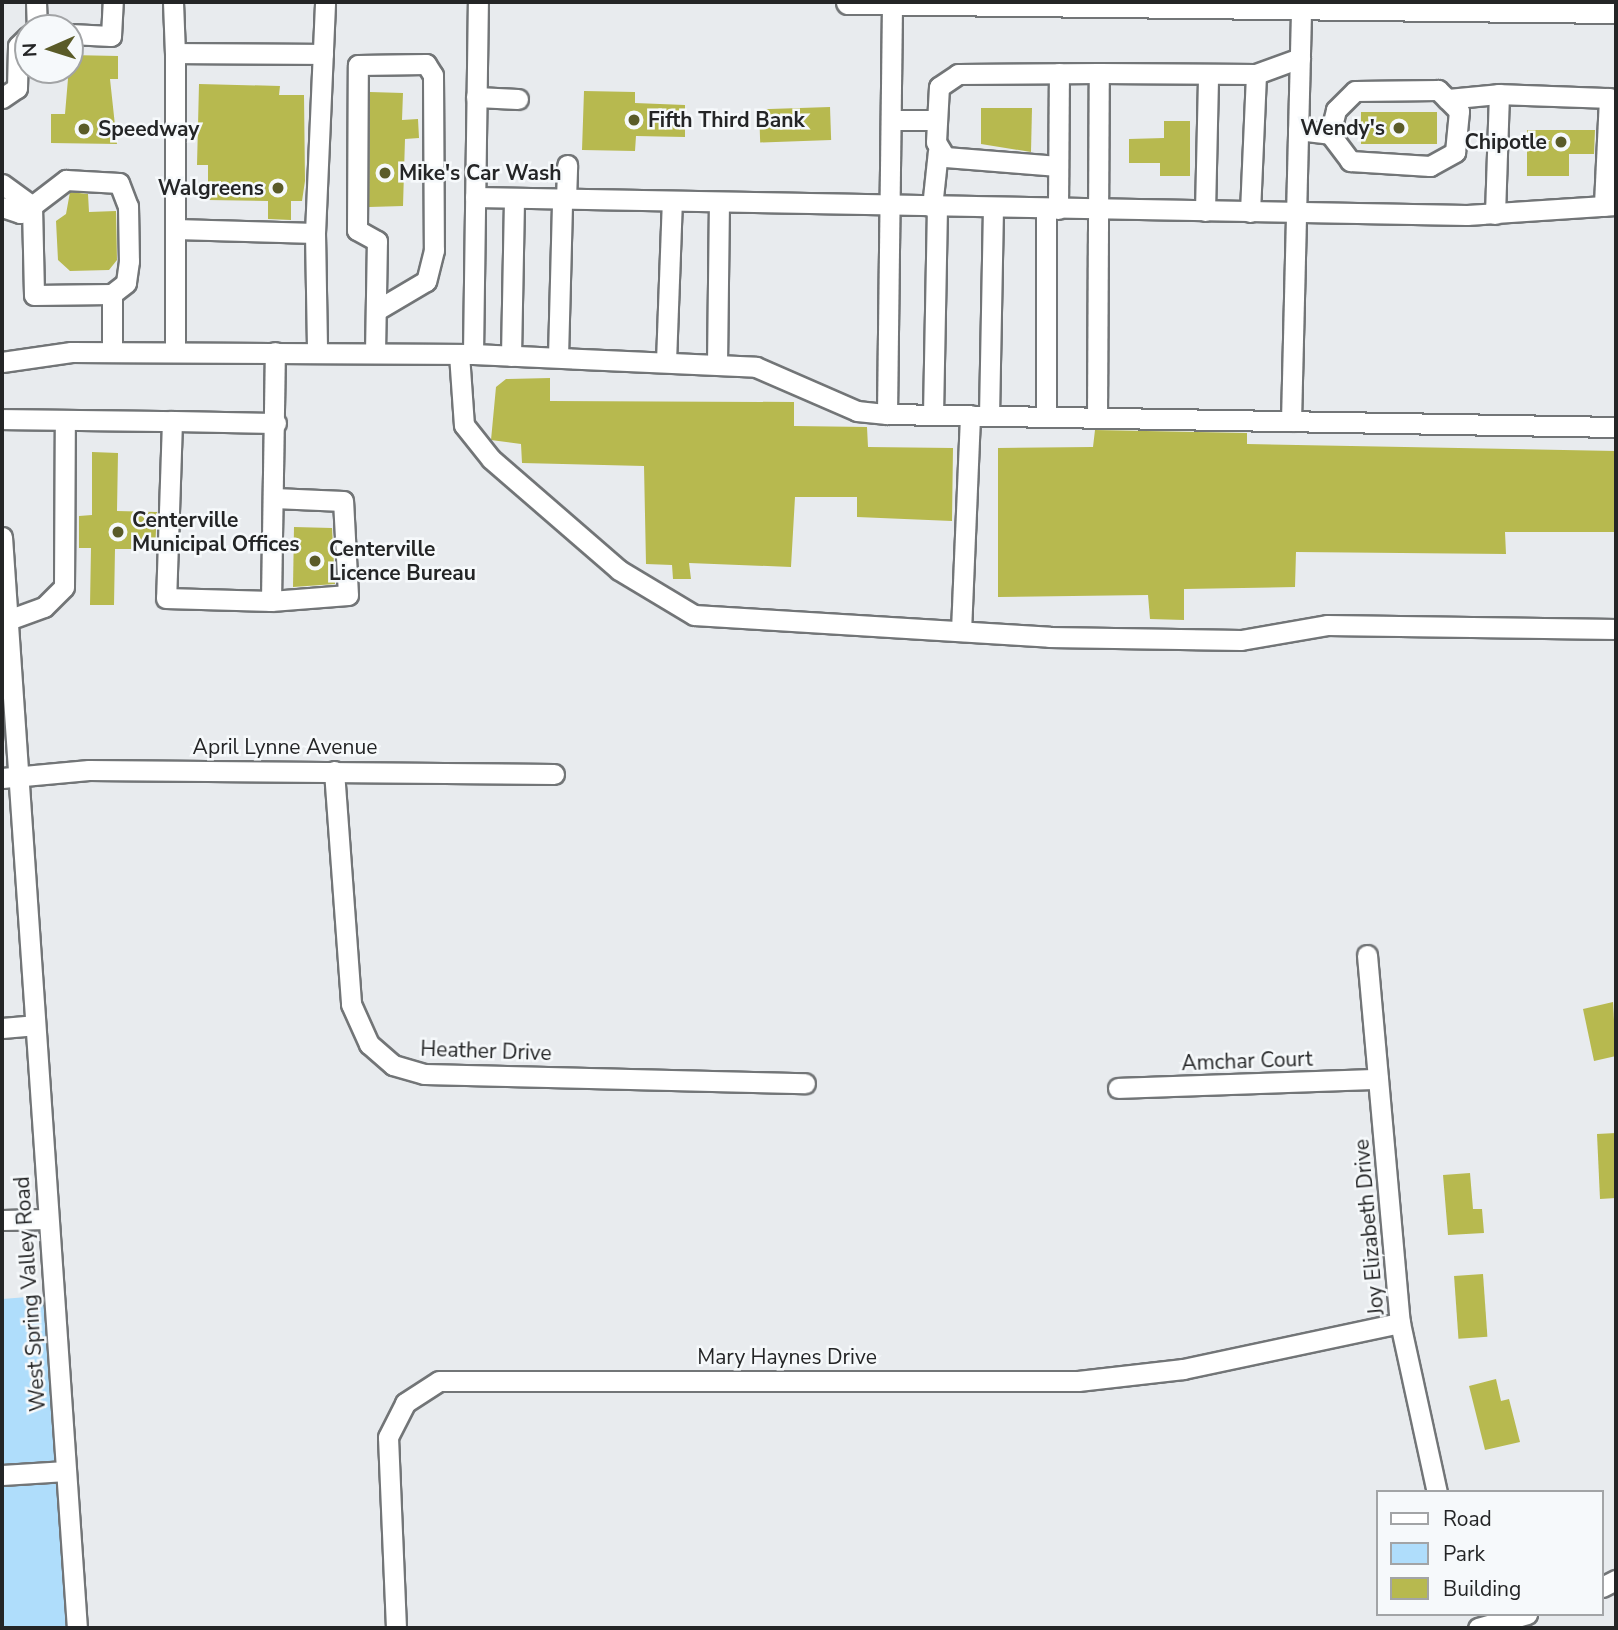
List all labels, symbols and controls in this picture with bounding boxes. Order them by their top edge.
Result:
north arrow [14,14,84,84]
text: N [17,42,43,58]
place label: Fifth Third Bank [648,107,805,133]
marker: Fifth Third Bank [626,112,642,128]
place label: Wendy's [1300,115,1385,141]
place label: Speedway [98,116,199,142]
marker: Wendy's [1391,120,1407,136]
marker: Speedway [76,121,92,137]
place label: Chipotle [1464,129,1547,155]
marker: Chipotle [1553,134,1569,150]
place label: Mike's Car Wash [399,160,561,186]
marker: Mike's Car Wash [377,165,393,181]
place label: Walgreens [158,175,264,201]
marker: Walgreens [270,180,286,196]
place label: Centerville Municipal Offices [132,507,300,557]
marker: Centerville Municipal Offices [110,524,126,540]
place label: Centerville Licence Bureau [329,536,476,586]
marker: Centerville Licence Bureau [307,553,323,569]
street label: April Lynne Avenue [193,734,377,760]
street label: Heather Drive [420,1036,552,1066]
street label: Amchar Court [1181,1046,1313,1076]
street label: Joy Elizabeth Drive [1349,1138,1389,1316]
street label: West Spring Valley Road [9,1176,51,1412]
street label: Mary Haynes Drive [697,1344,877,1370]
legend [1376,1490,1604,1616]
text: Road [1443,1505,1492,1533]
text: Park [1443,1540,1485,1568]
text: Building [1443,1575,1521,1603]

